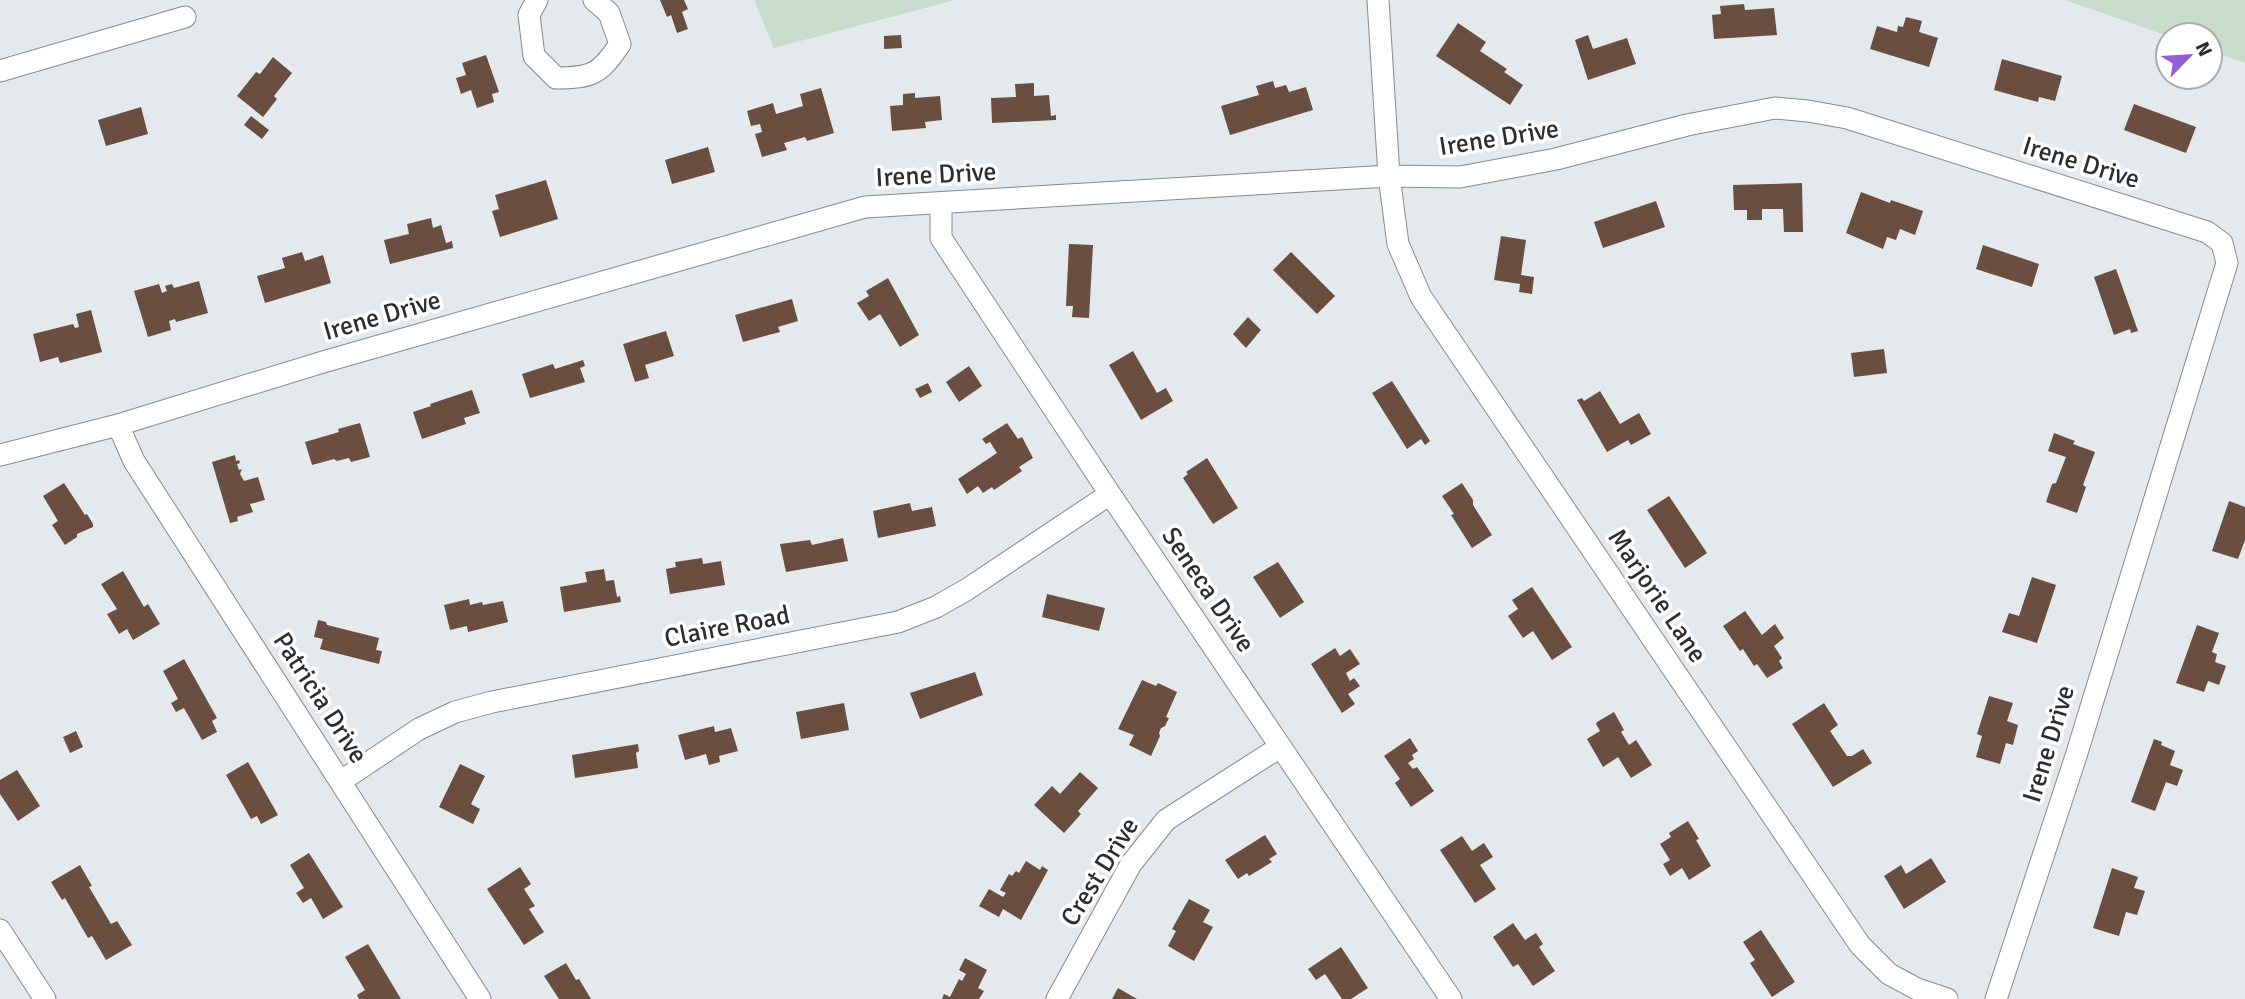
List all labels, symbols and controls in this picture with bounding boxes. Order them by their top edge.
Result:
north arrow [2154,21,2224,91]
text: N [2190,38,2217,60]
street label: Irene Drive [1437,113,1561,163]
street label: Irene Drive [2019,130,2143,196]
street label: Irene Drive [875,156,997,194]
street label: Irene Drive [320,284,444,348]
street label: Seneca Drive [1154,521,1262,659]
street label: Marjorie Lane [1601,523,1713,669]
street label: Claire Road [662,599,792,655]
street label: Patricia Drive [266,626,374,770]
street label: Irene Drive [2016,682,2082,806]
street label: Crest Drive [1054,812,1146,932]

